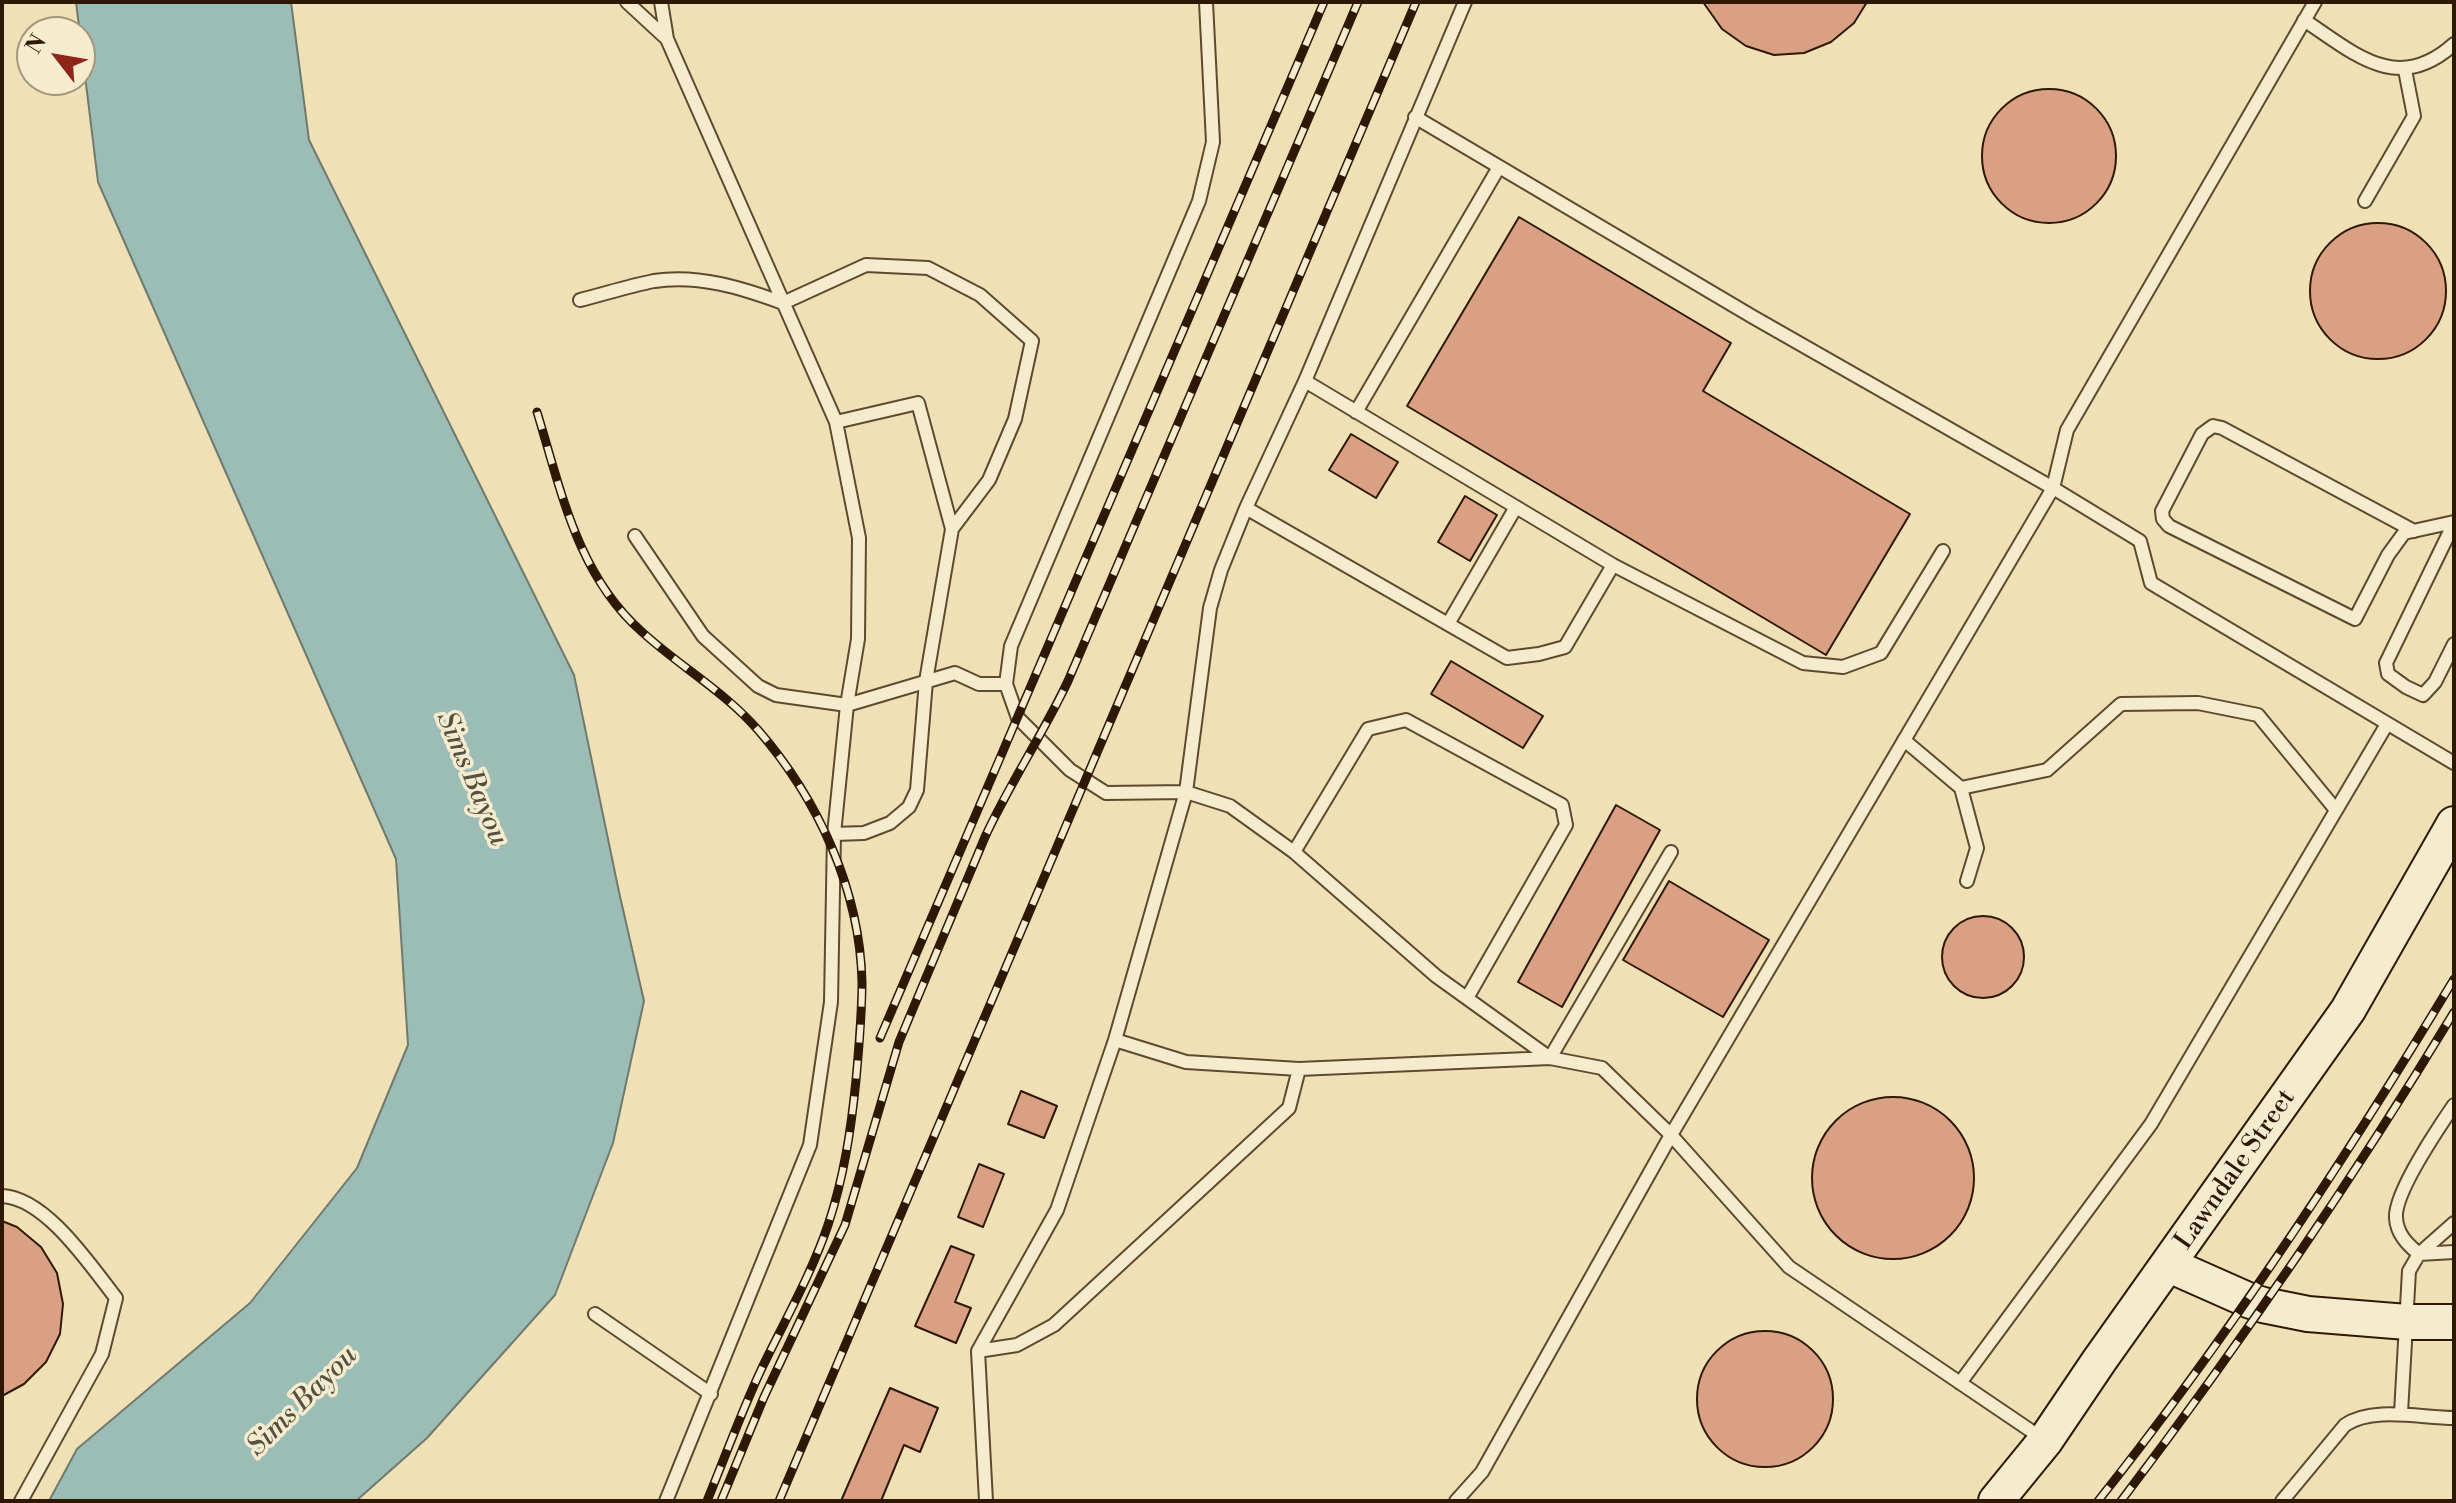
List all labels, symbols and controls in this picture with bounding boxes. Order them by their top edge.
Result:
north arrow [16,16,96,96]
text: N [21,30,53,59]
water label: Sims Bayou [428,707,514,851]
street label: Lawndale Street [2169,1084,2303,1256]
water label: Sims Bayou [241,1340,365,1464]

